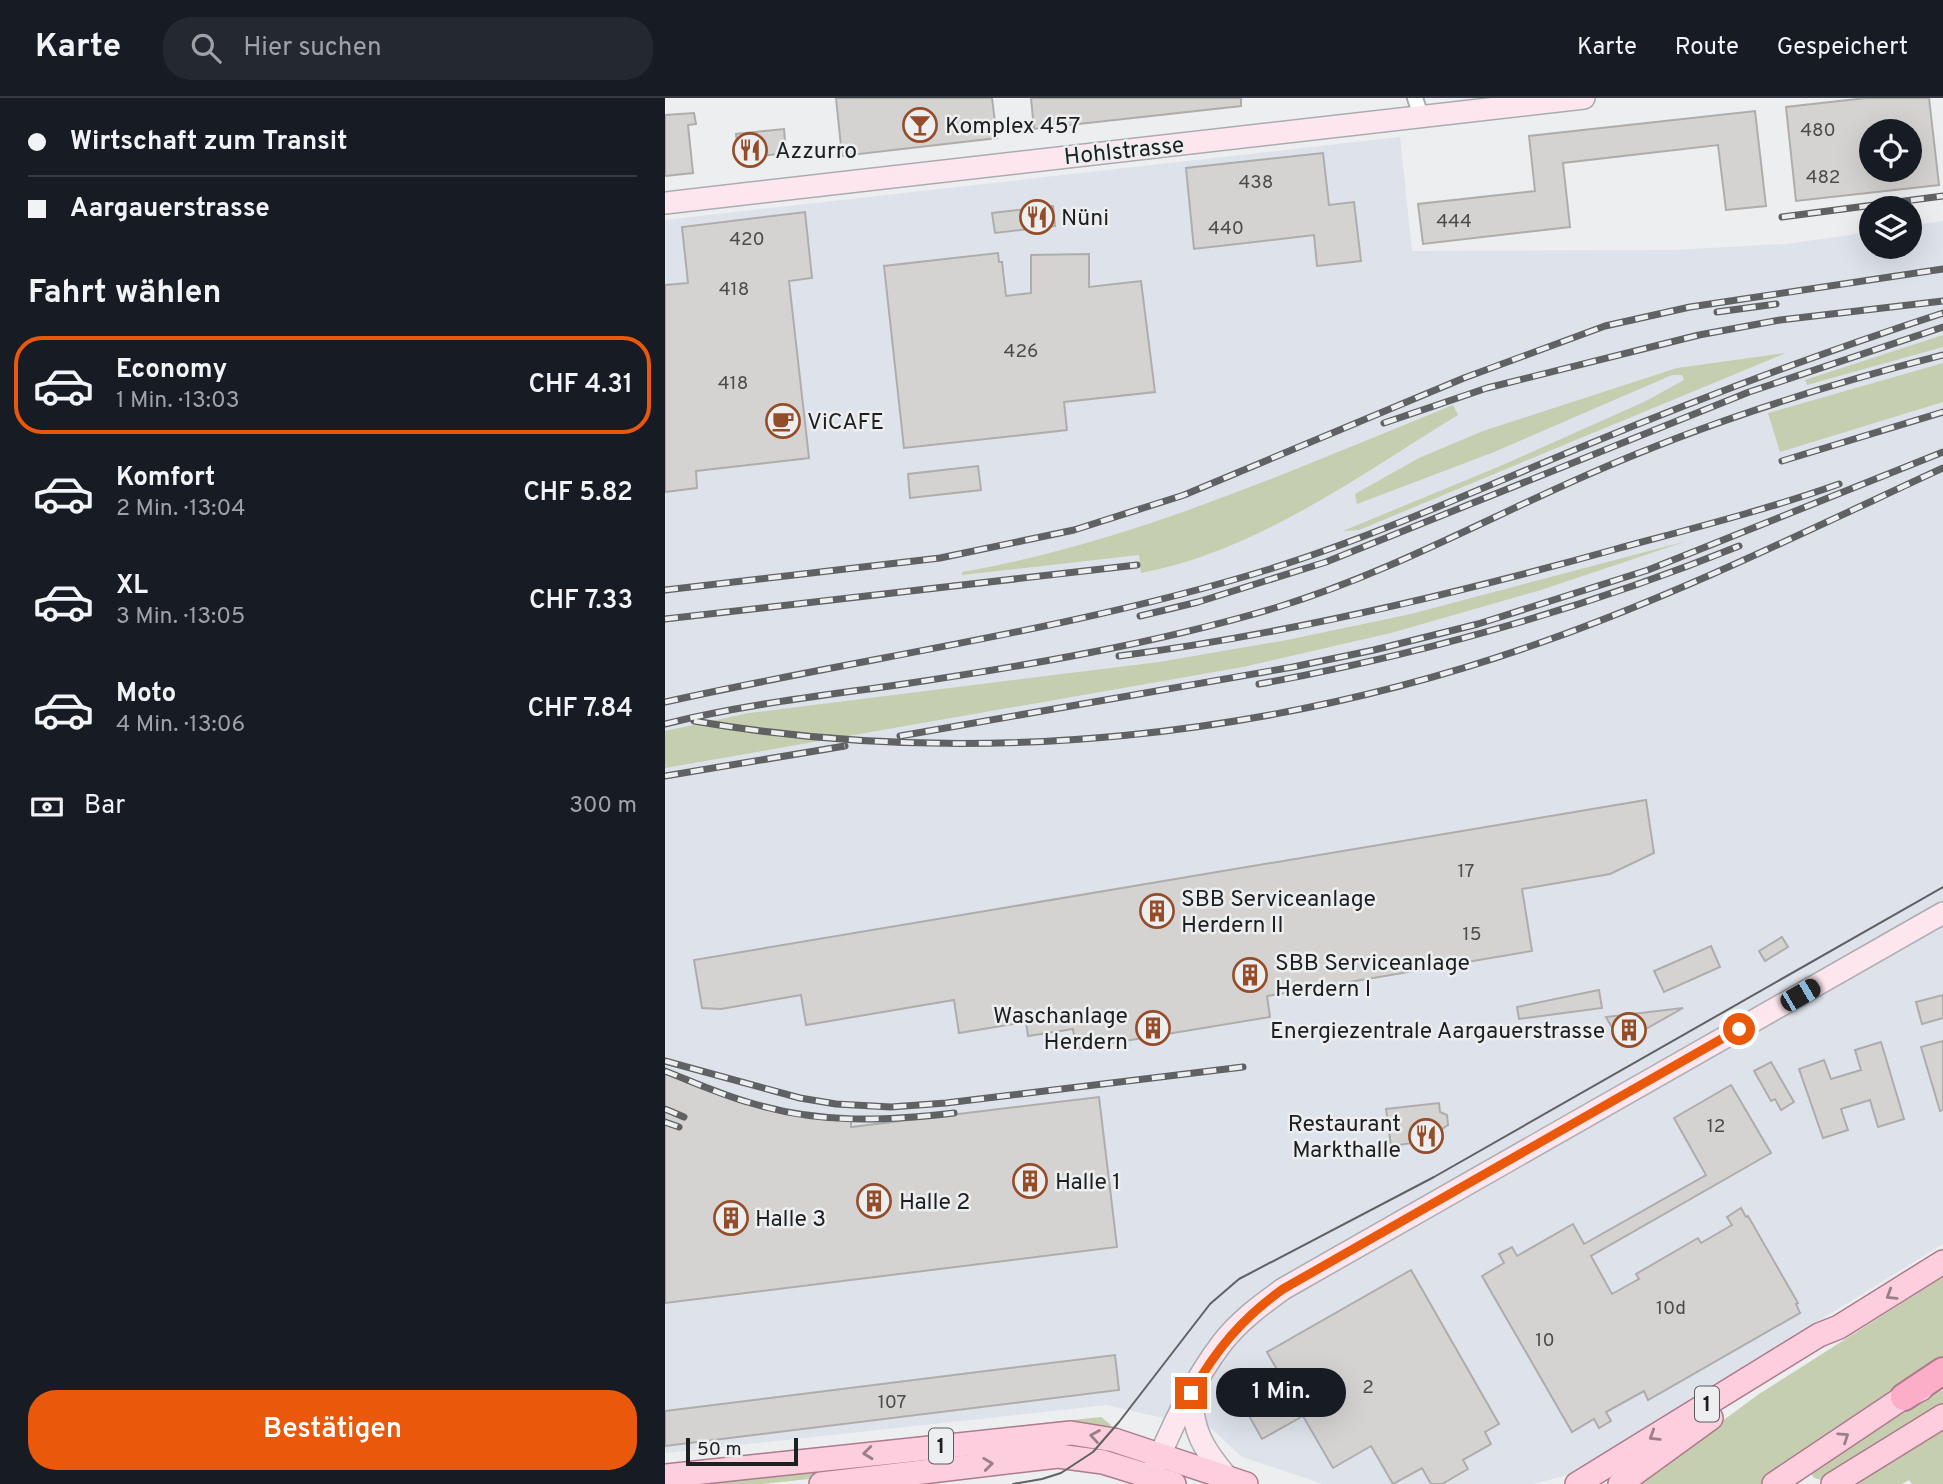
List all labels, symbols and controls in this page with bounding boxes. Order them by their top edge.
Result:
search box [163,17,653,80]
text: Karte [35,27,121,69]
icon: search [187,29,225,67]
text: Hier suchen [243,32,382,65]
text: Karte [1577,33,1637,63]
text: Route [1675,33,1739,63]
text: Gespeichert [1777,33,1908,63]
bar icon: Komplex 457 [901,106,939,144]
place label: Komplex 457 [945,113,1080,142]
house number: 480 [1800,119,1836,143]
map controls [1859,119,1922,259]
button: locate [1859,119,1922,182]
text: Wirtschaft zum Transit [70,126,347,159]
restaurant icon: Azzurro [731,131,769,169]
street label: Hohlstrasse [1063,132,1186,173]
place label: Azzurro [775,138,857,167]
house number: 482 [1806,166,1840,190]
house number: 438 [1239,171,1273,195]
text: Aargauerstrasse [70,193,270,226]
button: layers [1859,196,1922,259]
restaurant icon: Nüni [1018,198,1056,236]
place label: Nüni [1061,205,1109,234]
house number: 444 [1436,210,1472,234]
house number: 440 [1208,217,1244,241]
house number: 420 [729,228,765,252]
text: Fahrt wählen [28,274,221,314]
house number: 418 [719,278,749,302]
house number: 426 [1004,340,1038,364]
icon: car [32,354,95,417]
text: Economy [116,354,227,387]
text: CHF 4.31 [529,369,633,402]
house number: 418 [718,372,748,396]
text: 1 Min. · 13:03 [116,387,240,416]
cafe icon: ViCAFE [764,402,802,440]
place label: ViCAFE [807,409,884,438]
icon: car [32,462,95,525]
text: Komfort [116,462,215,495]
text: CHF 5.82 [523,477,633,510]
text: 2 Min. · 13:04 [116,495,246,524]
icon: car [32,570,95,633]
text: XL [116,570,148,603]
text: CHF 7.33 [529,585,633,618]
text: 3 Min. · 13:05 [116,603,245,632]
icon: car [32,678,95,741]
text: Moto [116,678,176,711]
text: CHF 7.84 [528,693,633,726]
text: 4 Min. · 13:06 [116,711,245,740]
icon: cash [28,788,66,826]
text: Bar [84,790,125,823]
text: 300 m [569,792,637,821]
house number: 17 [1458,860,1475,884]
place label: SBB Serviceanlage Herdern II [1181,886,1376,941]
building icon: SBB Serviceanlage Herdern II [1138,892,1176,930]
house number: 15 [1463,923,1481,947]
place label: SBB Serviceanlage Herdern I [1275,950,1470,1005]
building icon: SBB Serviceanlage Herdern I [1231,956,1269,994]
car [1777,975,1824,1015]
place label: Waschanlage Herdern [993,1003,1128,1058]
building icon: Waschanlage Herdern [1134,1009,1172,1047]
building icon: Energiezentrale Aargauerstrasse [1610,1011,1648,1049]
route start [1723,1013,1755,1045]
place label: Energiezentrale Aargauerstrasse [1270,1018,1605,1047]
place label: Restaurant Markthalle [1288,1111,1401,1166]
house number: 12 [1707,1115,1725,1139]
restaurant icon: Restaurant Markthalle [1407,1117,1445,1155]
building icon: Halle 1 [1011,1162,1049,1200]
place label: Halle 1 [1055,1169,1121,1198]
building icon: Halle 2 [855,1182,893,1220]
place label: Halle 2 [899,1189,970,1218]
building icon: Halle 3 [712,1199,750,1237]
place label: Halle 3 [755,1206,826,1235]
one-way arrow [1886,1286,1899,1299]
house number: 10d [1656,1297,1686,1321]
house number: 10 [1535,1329,1555,1353]
callout: 1 Min. [1215,1368,1345,1418]
house number: 2 [1362,1376,1374,1400]
route end [1175,1377,1207,1409]
text: 1 Min. [1252,1378,1310,1407]
road number: 1 [1695,1386,1719,1422]
button: Bestätigen [28,1390,637,1470]
house number: 107 [878,1391,906,1415]
road number: 1 [929,1428,953,1464]
one-way arrow [1649,1428,1662,1441]
one-way arrow [1089,1429,1100,1444]
one-way arrow [1836,1433,1849,1445]
scale bar [686,1435,798,1467]
text: 50 m [697,1438,742,1462]
one-way arrow [862,1446,874,1461]
one-way arrow [982,1457,994,1472]

